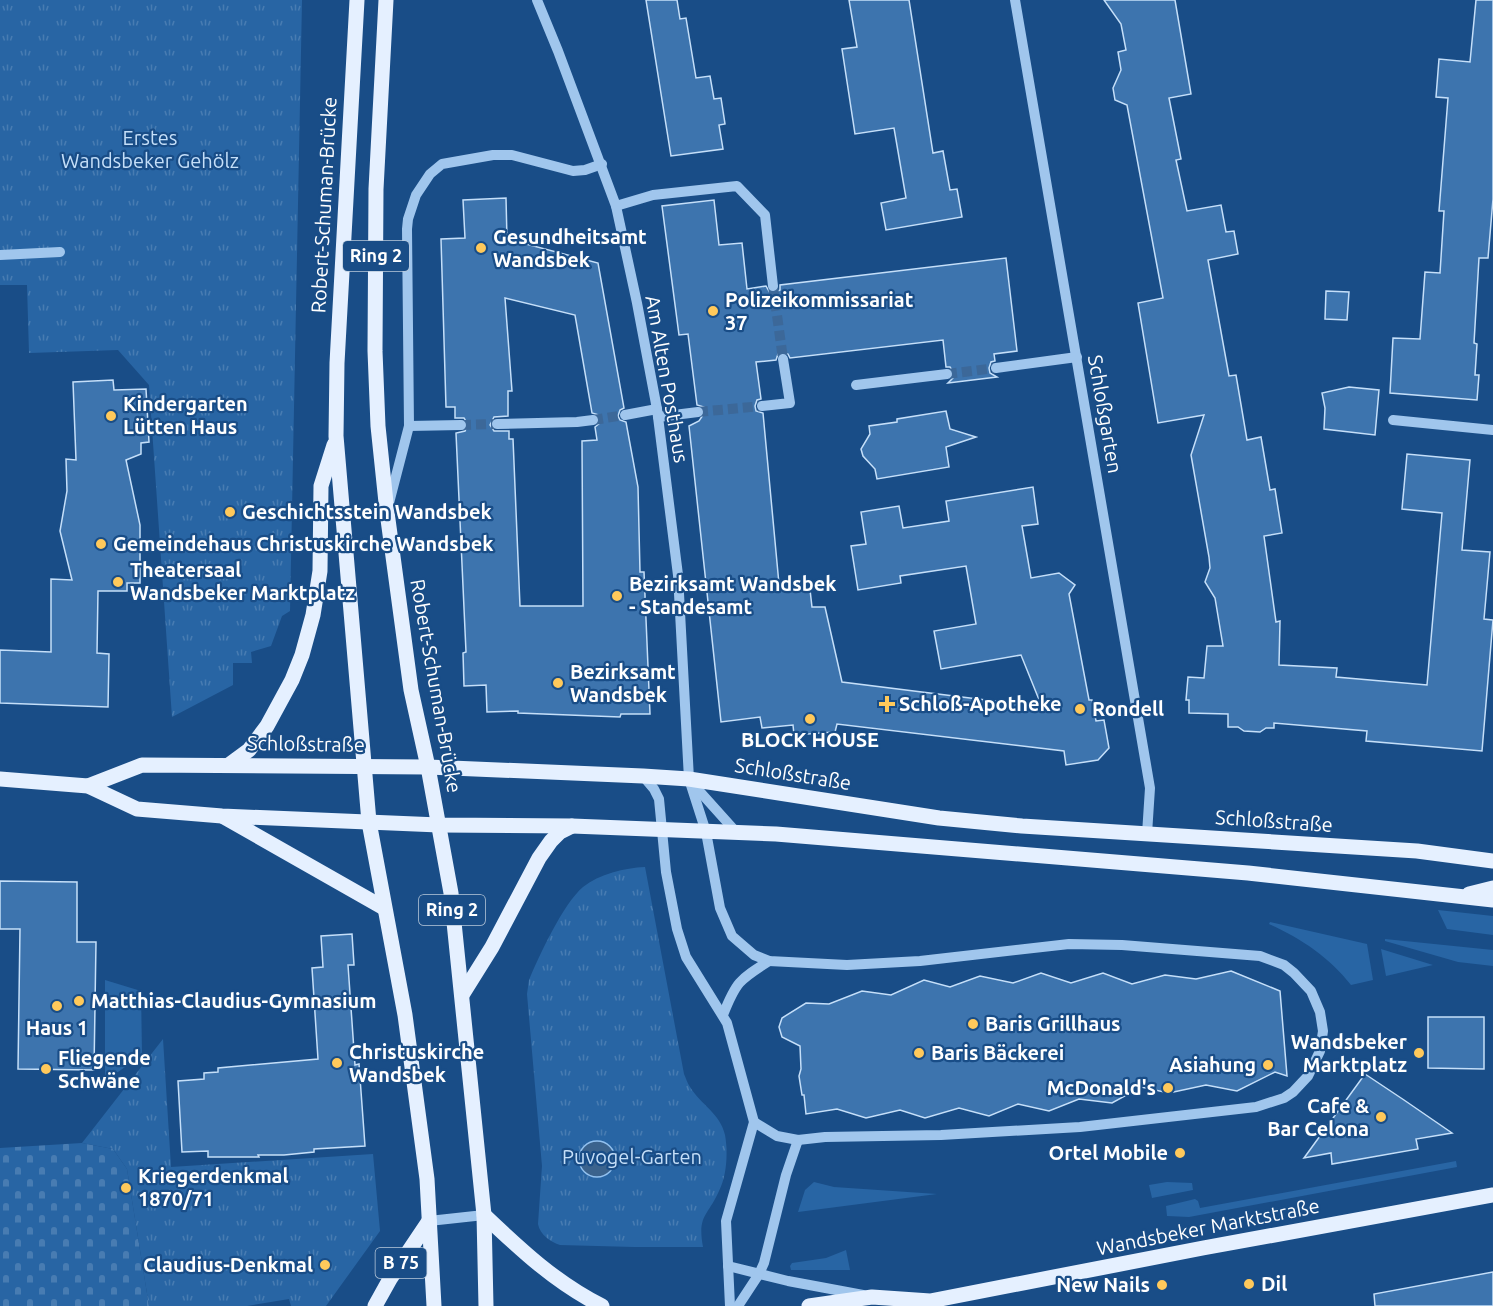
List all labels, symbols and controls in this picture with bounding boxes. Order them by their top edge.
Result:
street label: Robert-Schuman-Brücke [306,96,341,314]
park label: Erstes Wandsbeker Gehölz [61,126,239,172]
place label: Gesundheitsamt Wandsbek [493,225,647,271]
road number: Ring 2 [343,241,409,271]
marker: Gesundheitsamt Wandsbek [474,241,488,255]
place label: Polizeikommissariat 37 [725,288,914,334]
street label: Am Alten Posthaus [641,293,694,464]
marker: Polizeikommissariat 37 [706,304,720,318]
street label: Schloßgarten [1084,353,1127,475]
place label: Kindergarten Lütten Haus [123,392,248,438]
marker: Kindergarten Lütten Haus [104,409,118,423]
place label: Geschichtsstein Wandsbek [242,500,492,523]
marker: Geschichtsstein Wandsbek [223,505,237,519]
place label: Gemeindehaus Christuskirche Wandsbek [113,532,493,555]
marker: Gemeindehaus Christuskirche Wandsbek [94,537,108,551]
place label: Theatersaal Wandsbeker Marktplatz [130,558,355,604]
place label: Bezirksamt Wandsbek - Standesamt [629,572,837,618]
marker: Theatersaal Wandsbeker Marktplatz [111,575,125,589]
street label: Robert-Schuman-Brücke [406,577,467,795]
marker: Bezirksamt Wandsbek - Standesamt [610,589,624,603]
place label: Bezirksamt Wandsbek [570,660,676,706]
marker: Bezirksamt Wandsbek [551,676,565,690]
place label: Schloß-Apotheke [899,692,1062,715]
marker: Schloß-Apotheke [880,697,894,711]
place label: Rondell [1092,697,1164,720]
marker: Rondell [1073,702,1087,716]
marker: BLOCK HOUSE [803,712,817,726]
place label: BLOCK HOUSE [741,728,879,751]
street label: Schloßstraße [247,731,365,756]
street label: Schloßstraße [733,753,853,794]
street label: Schloßstraße [1215,805,1334,836]
road number: Ring 2 [419,895,485,925]
place label: Matthias-Claudius-Gymnasium [91,989,376,1012]
marker: Matthias-Claudius-Gymnasium [72,994,86,1008]
marker: Haus 1 [50,999,64,1013]
place label: Baris Grillhaus [985,1012,1121,1035]
place label: Haus 1 [26,1016,88,1039]
marker: Baris Grillhaus [966,1017,980,1031]
place label: Wandsbeker Marktplatz [1291,1030,1408,1076]
place label: Christuskirche Wandsbek [349,1040,484,1086]
place label: Baris Bäckerei [931,1041,1064,1064]
place label: Fliegende Schwäne [58,1046,151,1092]
marker: Baris Bäckerei [912,1046,926,1060]
marker: Wandsbeker Marktplatz [1412,1046,1426,1060]
place label: Asiahung [1169,1053,1256,1076]
marker: Christuskirche Wandsbek [330,1056,344,1070]
marker: Asiahung [1261,1058,1275,1072]
marker: Fliegende Schwäne [39,1062,53,1076]
place label: McDonald's [1047,1076,1156,1099]
marker: McDonald's [1161,1081,1175,1095]
place label: Cafe & Bar Celona [1267,1094,1369,1140]
marker: Cafe & Bar Celona [1374,1110,1388,1124]
place label: Ortel Mobile [1048,1141,1168,1164]
park label: Puvogel-Garten [562,1145,702,1168]
marker: Ortel Mobile [1173,1146,1187,1160]
place label: Kriegerdenkmal 1870/71 [138,1164,289,1210]
marker: Kriegerdenkmal 1870/71 [119,1181,133,1195]
street label: Wandsbeker Marktstraße [1095,1194,1321,1259]
road number: B 75 [376,1248,426,1278]
place label: Claudius-Denkmal [143,1253,313,1276]
marker: Claudius-Denkmal [318,1258,332,1272]
place label: Dil [1261,1272,1287,1295]
place label: New Nails [1056,1273,1150,1296]
marker: Dil [1242,1277,1256,1291]
marker: New Nails [1155,1278,1169,1292]

